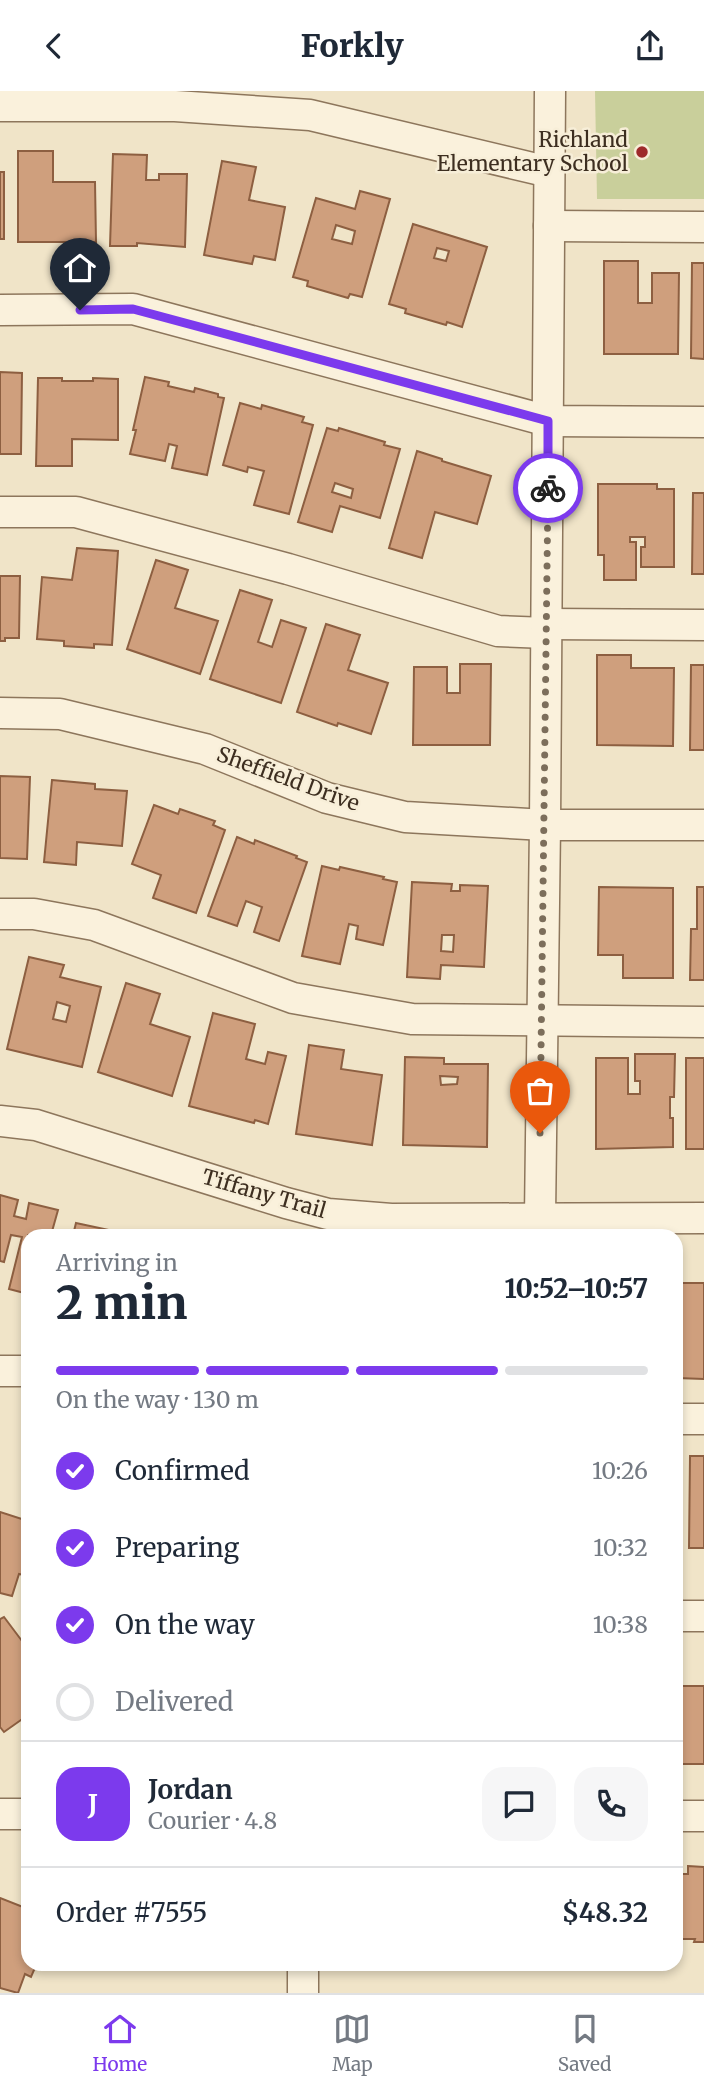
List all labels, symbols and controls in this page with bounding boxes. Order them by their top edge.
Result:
text: Forkly [301,26,403,66]
icon: back [35,27,73,65]
icon: share [631,27,669,65]
place label: Richland Elementary School [437,126,629,177]
marker: Richland Elementary School [634,144,650,160]
pin [50,238,110,310]
icon: home [61,249,99,287]
courier [513,453,583,523]
icon: bike [529,469,567,507]
street label: Sheffield Drive [213,740,363,817]
pin [510,1061,570,1133]
icon: bag [521,1072,559,1110]
street label: Tiffany Trail [199,1163,330,1224]
text: Arriving in [56,1248,178,1277]
text: 10:52–10:57 [504,1272,648,1305]
text: 2 min [56,1274,188,1332]
text: On the way · 130 m [56,1385,259,1414]
icon: check [56,1452,94,1490]
text: Confirmed [115,1454,250,1487]
text: 10:26 [592,1456,648,1485]
icon: check [56,1529,94,1567]
text: Preparing [115,1531,239,1564]
text: 10:32 [593,1533,648,1562]
icon: check [56,1606,94,1644]
text: On the way [115,1608,255,1641]
text: 10:38 [593,1610,648,1639]
text: Delivered [115,1685,234,1718]
button: chat [482,1767,556,1841]
button: phone [574,1767,648,1841]
text: Jordan [148,1773,233,1806]
text: J [88,1788,98,1821]
text: Courier · 4.8 [148,1806,277,1835]
text: Order #7555 [56,1896,208,1929]
text: $48.32 [562,1896,648,1929]
tab: Home [92,2010,147,2076]
tab: Map [332,2010,373,2076]
tab: Saved [558,2010,612,2076]

